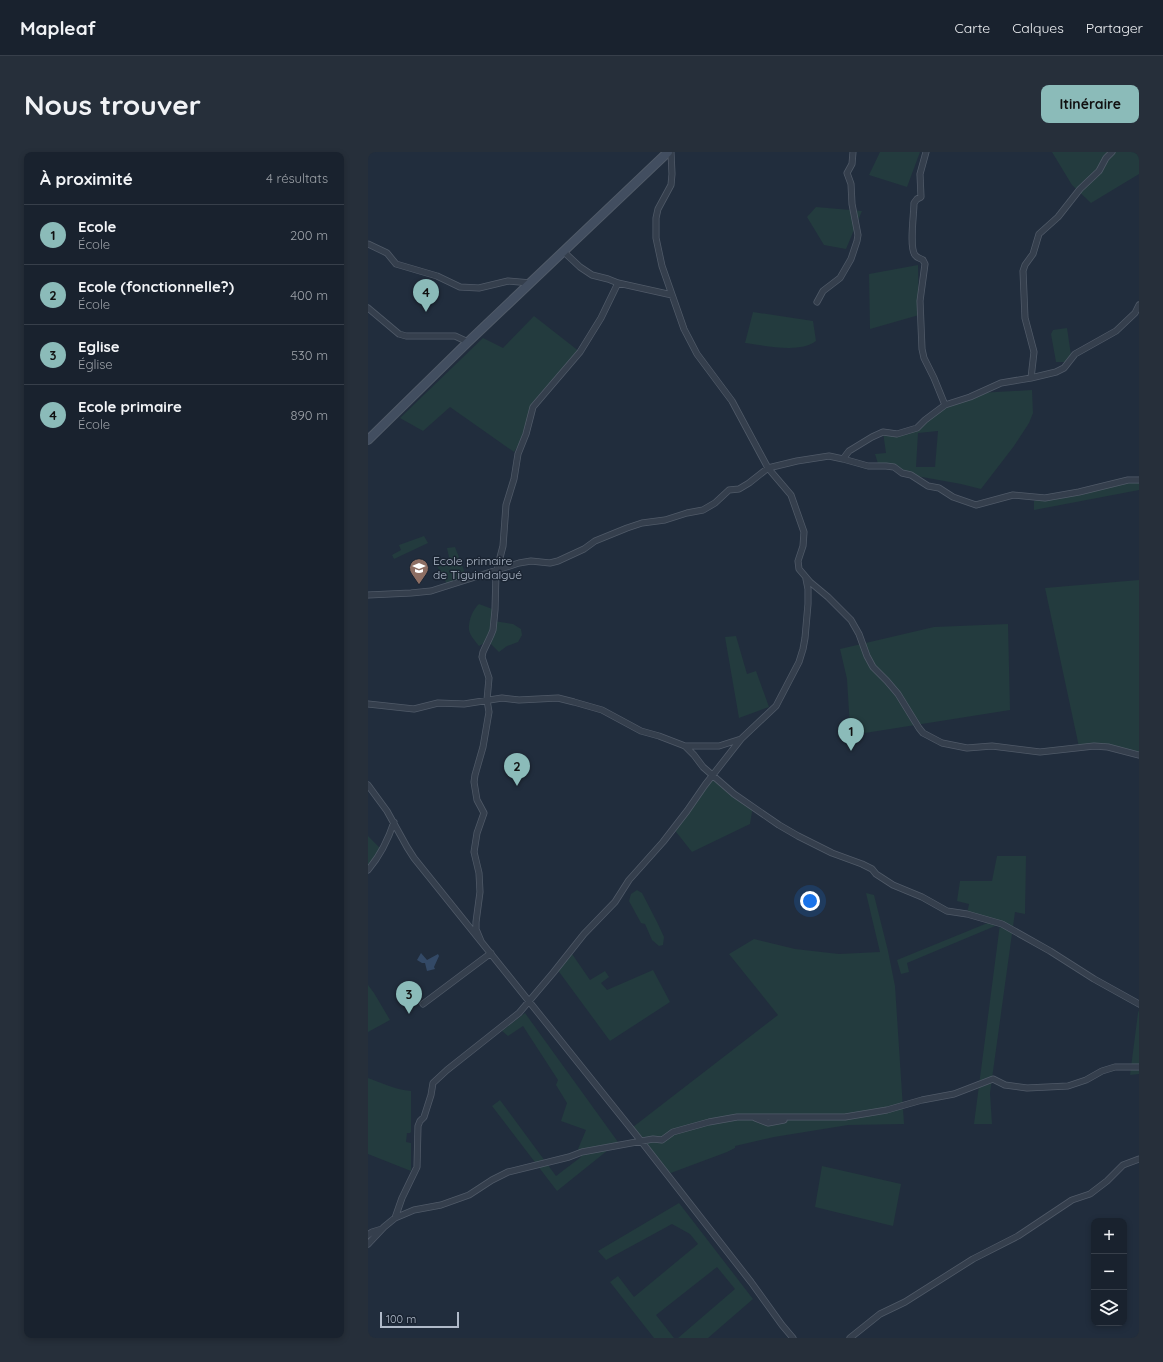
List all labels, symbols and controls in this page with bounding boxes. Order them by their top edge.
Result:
text: Mapleaf [20,16,96,40]
text: Carte [955,19,990,37]
text: Calques [1012,19,1064,37]
text: Partager [1086,19,1143,37]
button: Itinéraire [1041,85,1139,123]
text: Nous trouver [24,87,201,122]
text: À proximité [40,168,133,189]
text: 4 résultats [266,170,328,186]
text: Ecole [78,217,116,236]
text: 1 [50,227,56,243]
text: 200 m [290,227,328,243]
text: École [78,236,110,252]
text: Ecole (fonctionnelle?) [78,277,234,296]
pin: 4 [413,279,439,312]
text: 2 [49,287,57,303]
text: 400 m [290,287,328,303]
text: École [78,296,110,312]
text: Eglise [78,337,120,356]
text: 3 [50,347,56,363]
text: 530 m [291,347,328,363]
text: Église [78,356,113,372]
text: Ecole primaire [78,397,182,416]
text: 4 [49,407,57,423]
text: 890 m [291,407,328,423]
text: École [78,416,110,432]
place label: Ecole primaire de Tiguindalgué [433,553,522,582]
school or university icon: Ecole primaire de Tiguindalgué [408,557,430,585]
pin: 1 [838,718,864,751]
pin: 2 [504,753,530,786]
your location [800,891,820,911]
pin: 3 [396,981,422,1014]
map controls [1091,1218,1127,1326]
button: + [1091,1218,1127,1254]
button: − [1091,1254,1127,1290]
button: layers [1091,1290,1127,1326]
scale bar [380,1310,459,1329]
text: 100 m [386,1312,416,1326]

